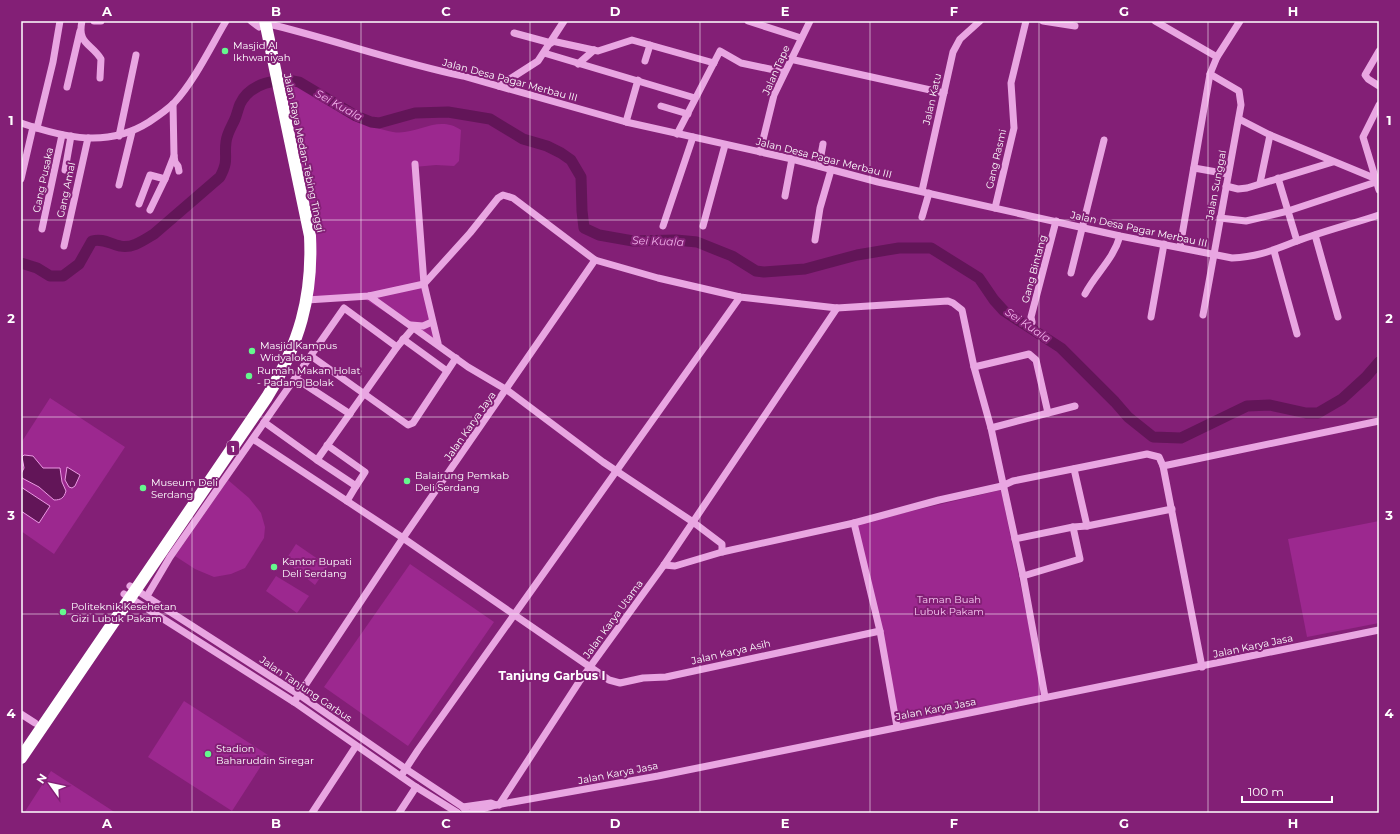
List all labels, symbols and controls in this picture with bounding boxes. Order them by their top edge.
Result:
text: A [101,3,113,19]
text: B [271,3,281,19]
text: C [441,3,451,19]
text: D [610,3,621,19]
text: E [781,3,790,19]
text: F [950,3,958,19]
text: G [1119,3,1129,19]
text: H [1288,3,1298,19]
place label: Masjid Al Ikhwaniyah [233,39,290,64]
street label: Jalan Tape [759,43,793,98]
marker: Masjid Al Ikhwaniyah [220,46,230,56]
street label: Jalan Desa Pagar Merbau III [440,55,579,104]
street label: Jalan Raya Medan-Tebing Tinggi [281,71,327,234]
street label: Jalan Katu [920,72,944,127]
water label: Sei Kuala [313,86,365,124]
text: 1 [8,112,14,128]
text: 1 [1386,112,1392,128]
street label: Gang Rasmi [983,128,1009,190]
street label: Jalan Desa Pagar Merbau III [754,135,893,181]
street label: Gang Pusaka [30,146,56,214]
street label: Jalan Sunggal [1203,149,1229,222]
street label: Gang Amal [54,161,78,219]
street label: Jalan Desa Pagar Merbau III [1068,208,1209,250]
water label: Sei Kuala [632,233,684,249]
street label: Gang Bintang [1019,233,1049,305]
water label: Sei Kuala [1002,305,1054,345]
text: 2 [7,310,15,326]
text: 2 [1385,310,1393,326]
place label: Masjid Kampus Widyaloka [260,339,337,364]
marker: Masjid Kampus Widyaloka [247,346,257,356]
place label: Rumah Makan Holat - Padang Bolak [257,364,361,389]
marker: Rumah Makan Holat - Padang Bolak [244,371,254,381]
street label: Jalan Karya Jaya [441,389,499,464]
road number: 1 [227,441,239,455]
place label: Balairung Pemkab Deli Serdang [415,469,509,494]
place label: Museum Deli Serdang [151,476,218,501]
marker: Balairung Pemkab Deli Serdang [402,476,412,486]
marker: Museum Deli Serdang [138,483,148,493]
text: 3 [6,507,15,523]
text: 3 [1384,507,1393,523]
place label: Kantor Bupati Deli Serdang [282,555,352,580]
marker: Kantor Bupati Deli Serdang [269,562,279,572]
street label: Jalan Karya Utama [580,577,646,662]
park label: Taman Buah Lubuk Pakam [914,593,984,618]
place label: Politeknik Kesehetan Gizi Lubuk Pakam [71,600,177,625]
marker: Politeknik Kesehetan Gizi Lubuk Pakam [58,607,68,617]
street label: Jalan Karya Jasa [1211,631,1294,661]
street label: Jalan Karya Asih [689,637,772,668]
street label: Jalan Tanjung Garbus [257,653,355,725]
district label: Tanjung Garbus I [499,668,605,683]
street label: Jalan Karya Jasa [894,695,977,723]
text: 4 [7,705,16,721]
text: 4 [1385,705,1394,721]
place label: Stadion Baharuddin Siregar [216,742,314,767]
marker: Stadion Baharuddin Siregar [203,749,213,759]
street label: Jalan Karya Jasa [576,759,659,787]
north arrow [30,764,70,804]
text: N [33,771,50,786]
scale bar [1242,778,1332,804]
text: 100 m [1248,784,1284,799]
text: A [101,815,113,831]
text: B [271,815,281,831]
text: C [441,815,451,831]
text: D [610,815,621,831]
text: E [781,815,790,831]
text: F [950,815,958,831]
text: G [1119,815,1129,831]
text: H [1288,815,1298,831]

